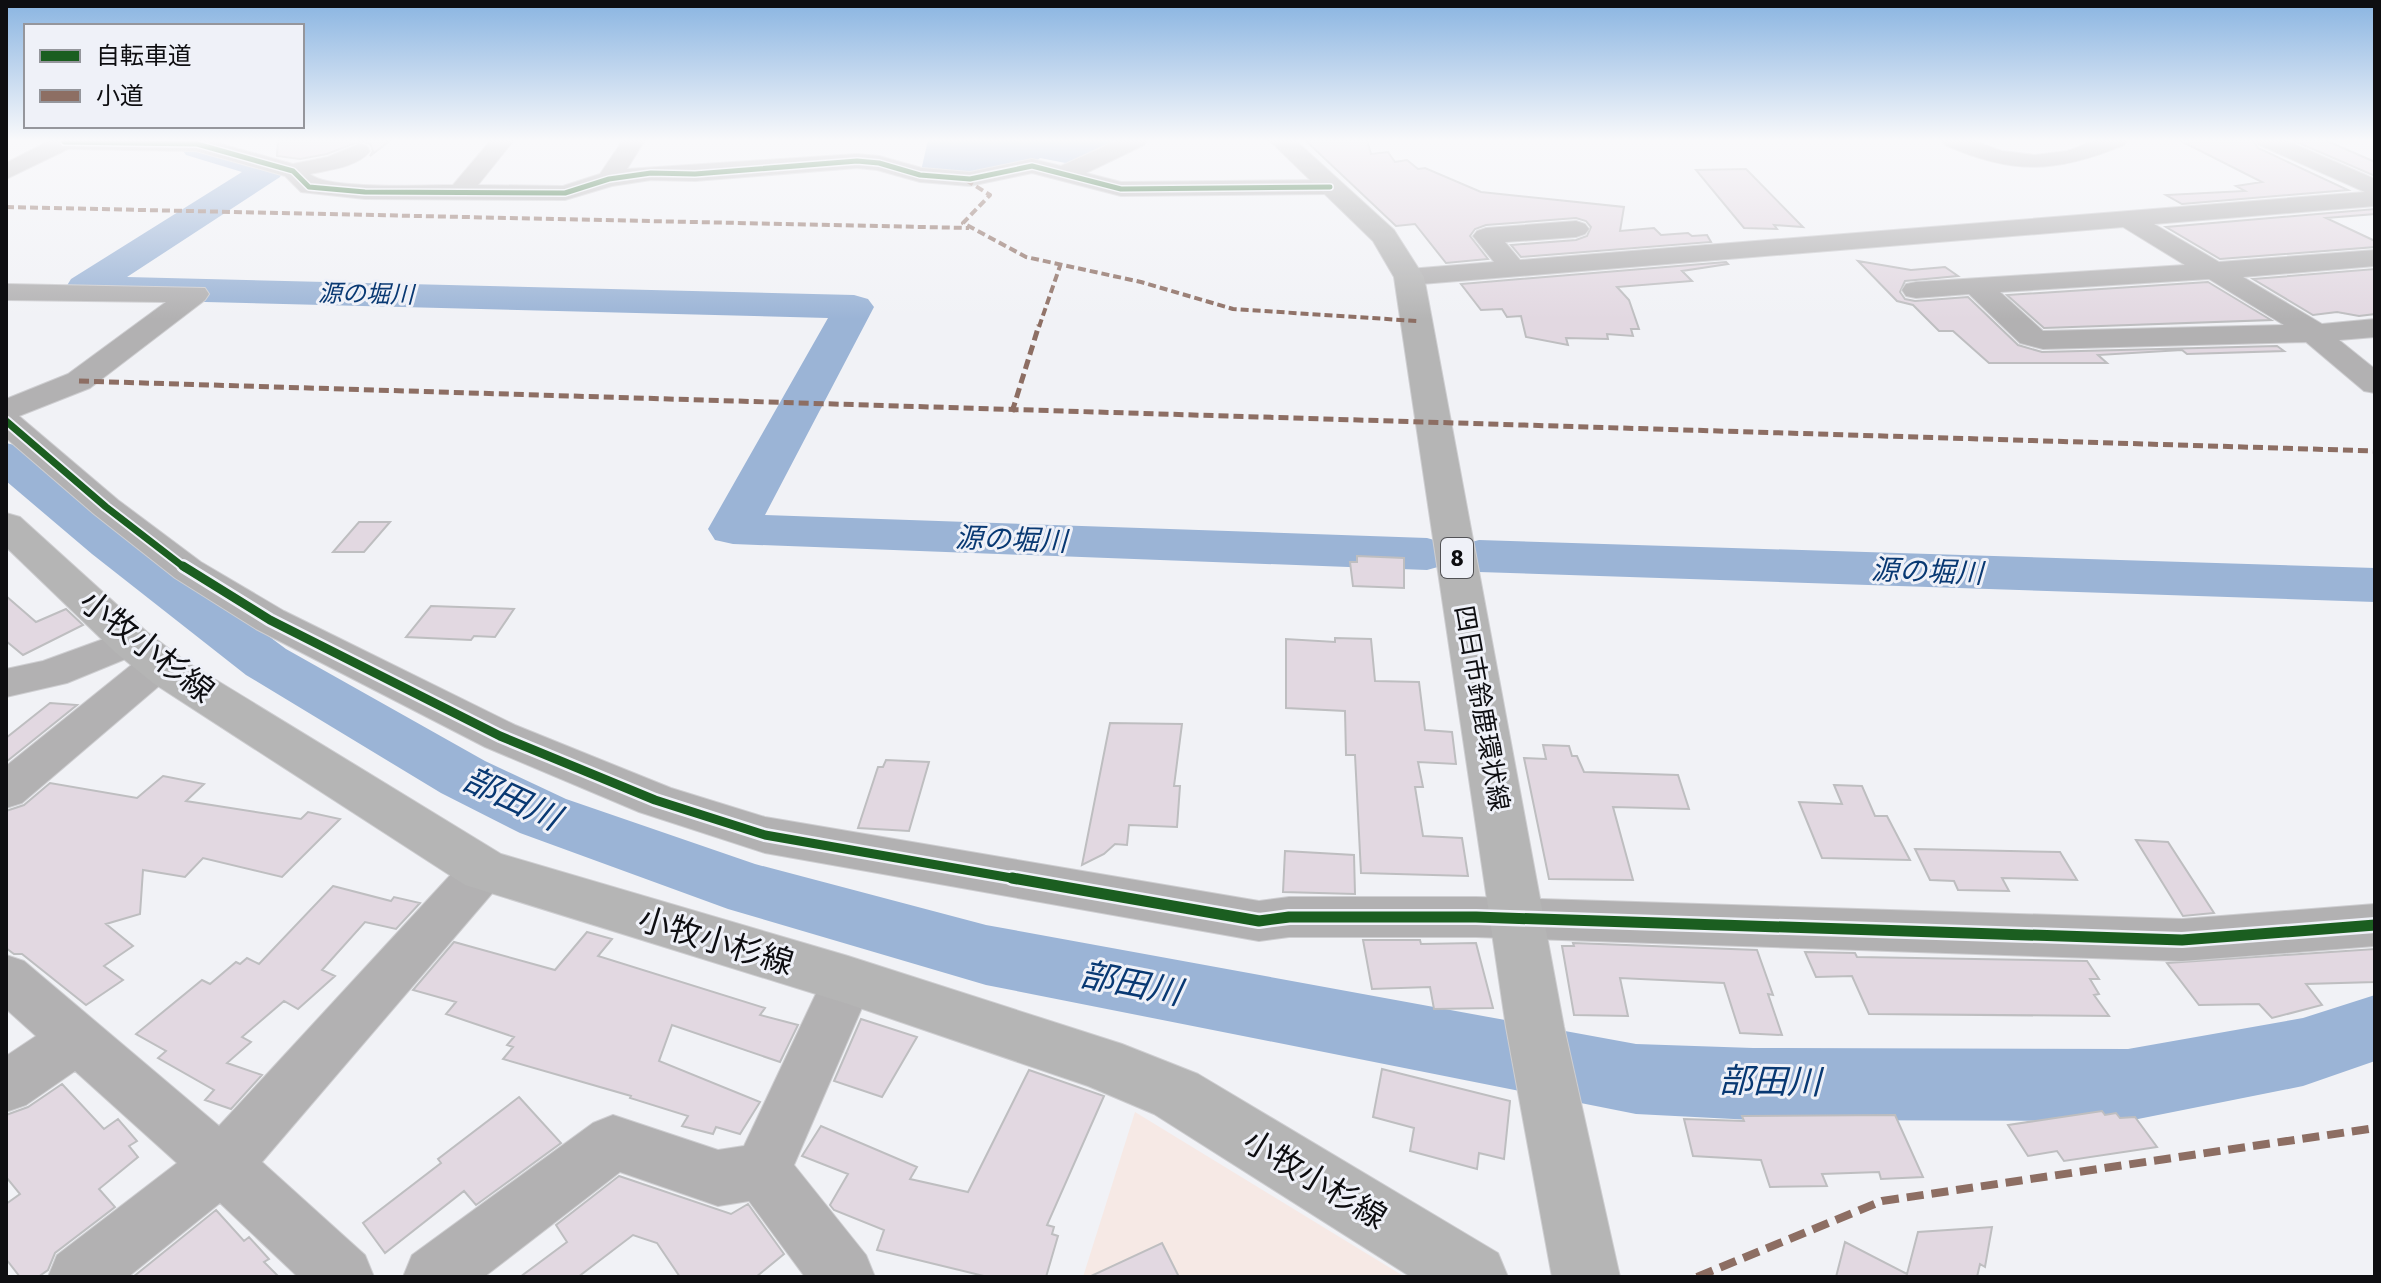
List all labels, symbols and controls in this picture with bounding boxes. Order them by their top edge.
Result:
legend [24,24,304,128]
text: 自転車道 [96,42,192,70]
text: 小道 [96,82,144,110]
water label: 源の堀川 [318,279,417,309]
water label: 源の堀川 [954,521,1071,558]
road number: 8 [1441,538,1473,578]
water label: 源の堀川 [1870,553,1987,590]
street label: 小牧小杉線 [72,582,222,710]
street label: 四日市鈴鹿環状線 [1448,603,1515,813]
water label: 部田川 [457,758,569,840]
street label: 小牧小杉線 [634,899,798,983]
water label: 部田川 [1077,954,1188,1014]
water label: 部田川 [1719,1060,1824,1103]
street label: 小牧小杉線 [1237,1122,1393,1236]

